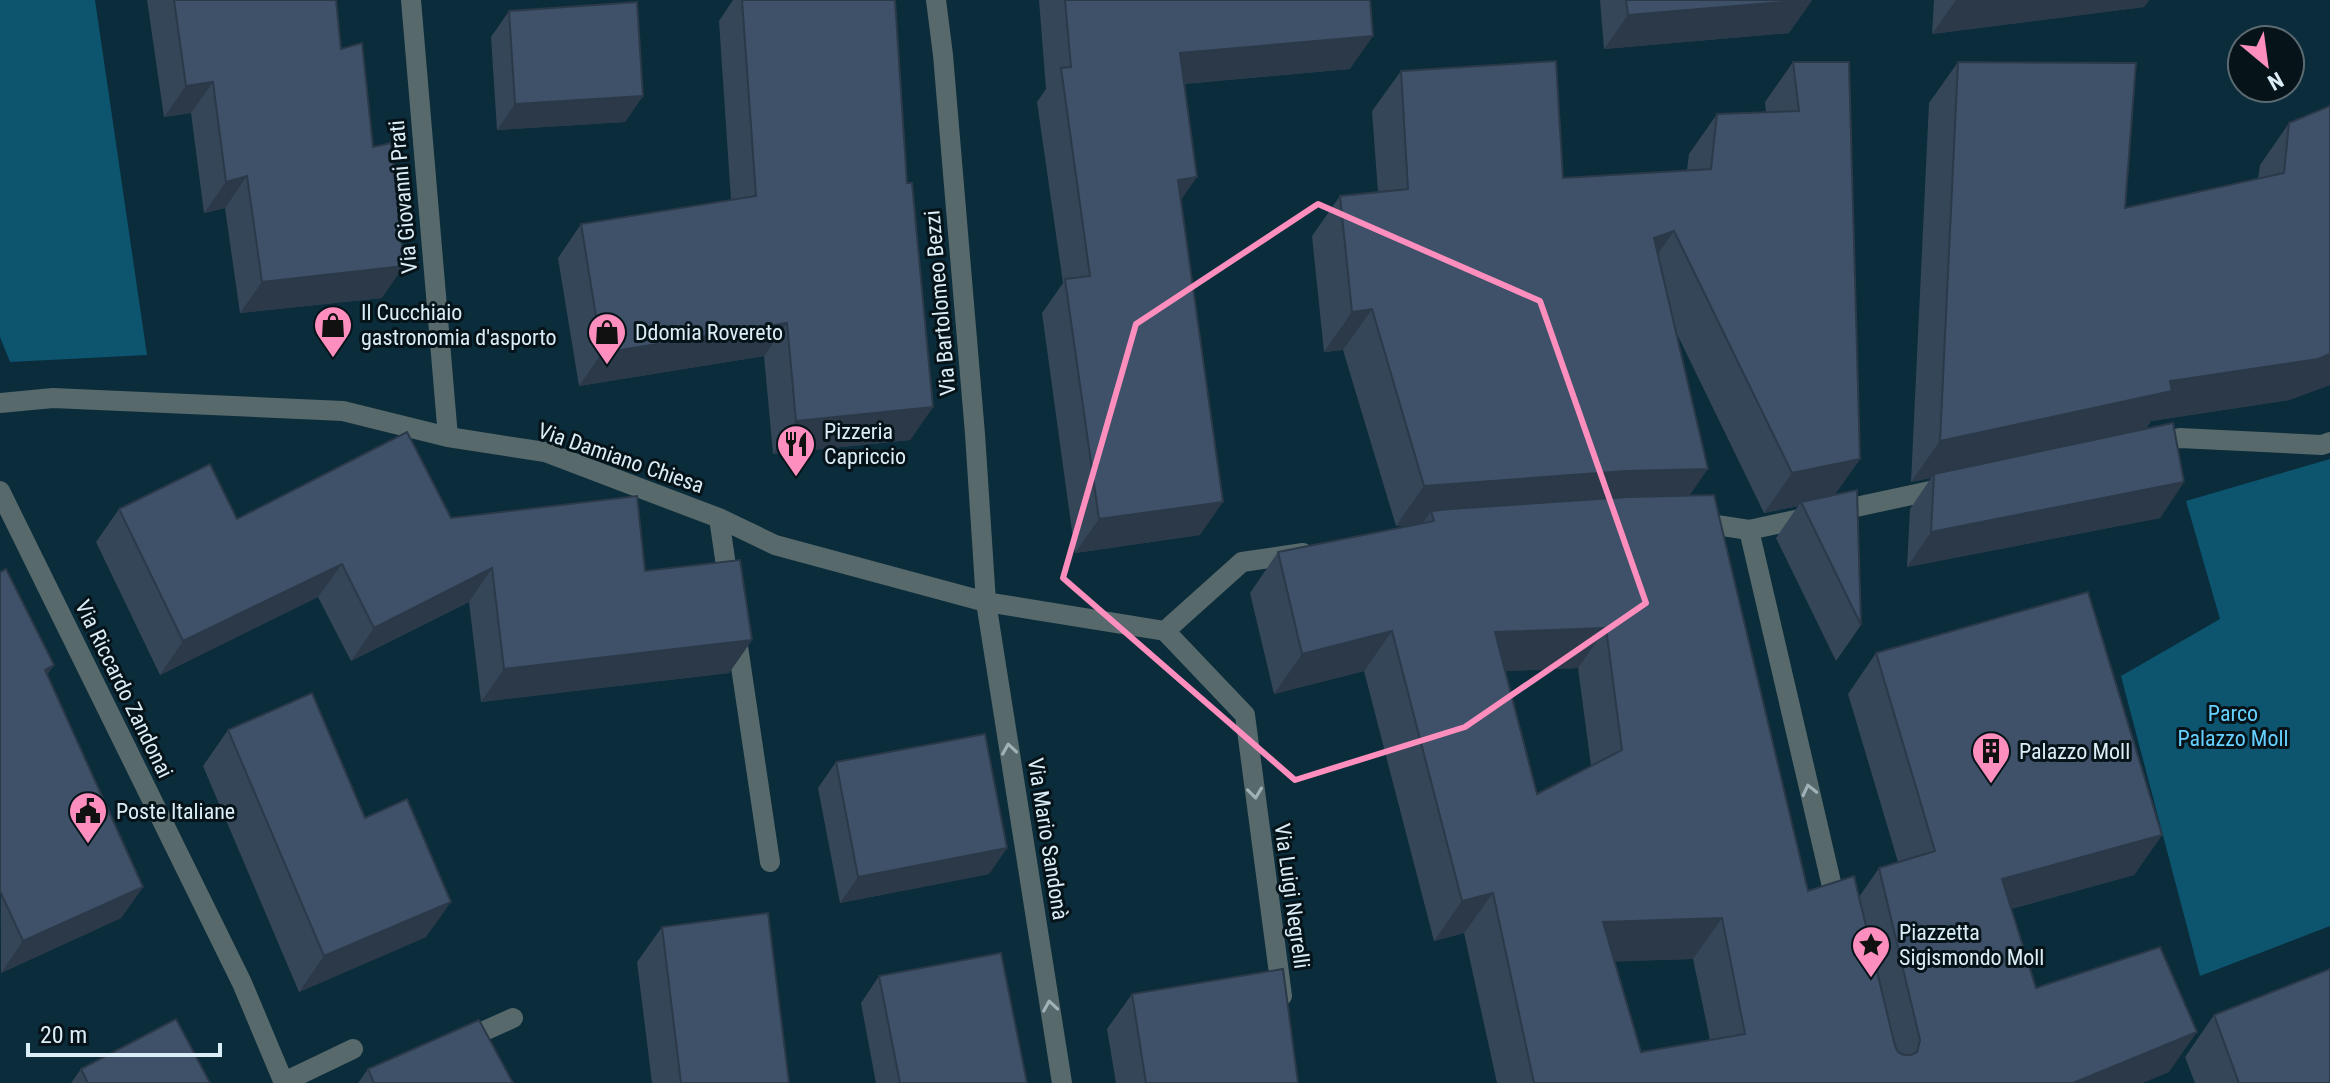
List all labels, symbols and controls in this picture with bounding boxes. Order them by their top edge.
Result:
north arrow [2226,24,2306,104]
text: N [2263,67,2287,95]
street label: Via Giovanni Prati [384,119,422,275]
street label: Via Bartolomeo Bezzi [919,209,961,397]
place label: Il Cucchiaio gastronomia d'asporto [361,300,557,350]
shop icon: Il Cucchiaio gastronomia d'asporto [312,304,354,359]
shop icon: Ddomia Rovereto [586,311,628,366]
place label: Ddomia Rovereto [635,320,783,345]
street label: Via Damiano Chiesa [535,418,707,498]
place label: Pizzeria Capriccio [824,419,906,469]
restaurant icon: Pizzeria Capriccio [775,423,817,478]
street label: Via Riccardo Zandonai [70,596,178,782]
park label: Parco Palazzo Moll [2177,701,2289,751]
building icon: Palazzo Moll [1970,730,2012,785]
place label: Palazzo Moll [2019,739,2130,764]
one-way arrow [1002,742,1019,756]
street label: Via Mario Sandonà [1023,756,1073,922]
one-way arrow [1801,784,1818,798]
one-way arrow [1246,787,1263,800]
public building icon: Poste Italiane [67,790,109,845]
place label: Poste Italiane [116,799,235,824]
street label: Via Luigi Negrelli [1269,822,1315,970]
place label: Piazzetta Sigismondo Moll [1899,920,2044,970]
place icon: Piazzetta Sigismondo Moll [1850,924,1892,979]
one-way arrow [1042,999,1059,1013]
scale bar [28,1007,220,1057]
text: 20 m [40,1021,87,1049]

